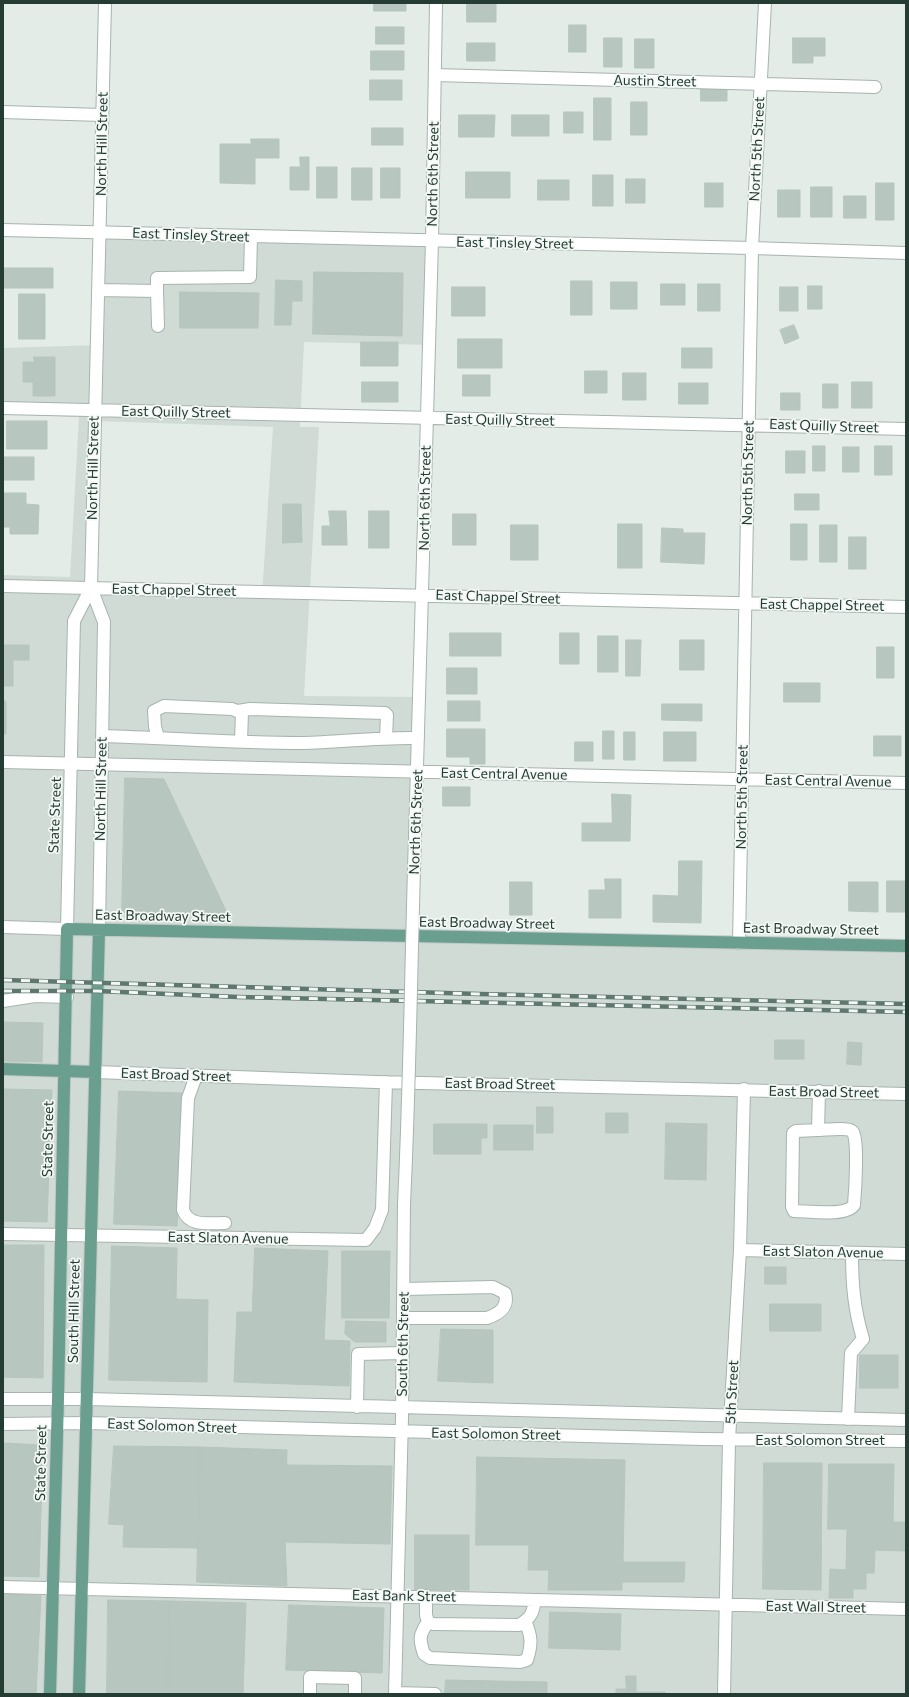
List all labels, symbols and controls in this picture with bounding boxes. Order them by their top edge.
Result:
street label: Austin Street [613,72,697,90]
street label: North Hill Street [93,92,111,196]
street label: North 5th Street [746,96,768,202]
street label: North 6th Street [424,121,442,227]
street label: East Tinsley Street [132,225,250,245]
street label: East Tinsley Street [456,234,574,252]
street label: East Quilly Street [121,403,231,421]
street label: East Quilly Street [445,411,555,429]
street label: North Hill Street [84,416,102,520]
street label: East Quilly Street [769,416,879,436]
street label: North 5th Street [739,420,757,526]
street label: North 6th Street [416,445,434,551]
street label: East Chappel Street [111,581,237,599]
street label: East Chappel Street [435,586,561,608]
street label: East Chappel Street [759,596,885,614]
street label: North Hill Street [92,737,110,841]
street label: North 5th Street [733,744,751,850]
street label: East Central Avenue [440,764,568,784]
street label: North 6th Street [406,769,426,875]
street label: East Central Avenue [764,771,892,791]
street label: State Street [45,777,65,853]
street label: East Broadway Street [95,906,231,926]
street label: East Broadway Street [419,913,555,933]
street label: East Broadway Street [743,919,879,939]
street label: East Broad Street [120,1065,232,1085]
street label: East Broad Street [444,1075,556,1093]
street label: East Broad Street [768,1083,880,1101]
street label: State Street [39,1101,57,1177]
street label: East Slaton Avenue [167,1229,289,1247]
street label: East Slaton Avenue [762,1243,884,1261]
street label: South Hill Street [65,1259,83,1363]
street label: South 6th Street [394,1291,412,1397]
street label: 5th Street [722,1360,742,1424]
street label: East Solomon Street [107,1415,237,1437]
street label: East Solomon Street [431,1424,561,1444]
street label: State Street [32,1425,50,1501]
street label: East Solomon Street [755,1432,885,1448]
street label: East Bank Street [352,1587,456,1605]
street label: East Wall Street [766,1598,866,1616]

